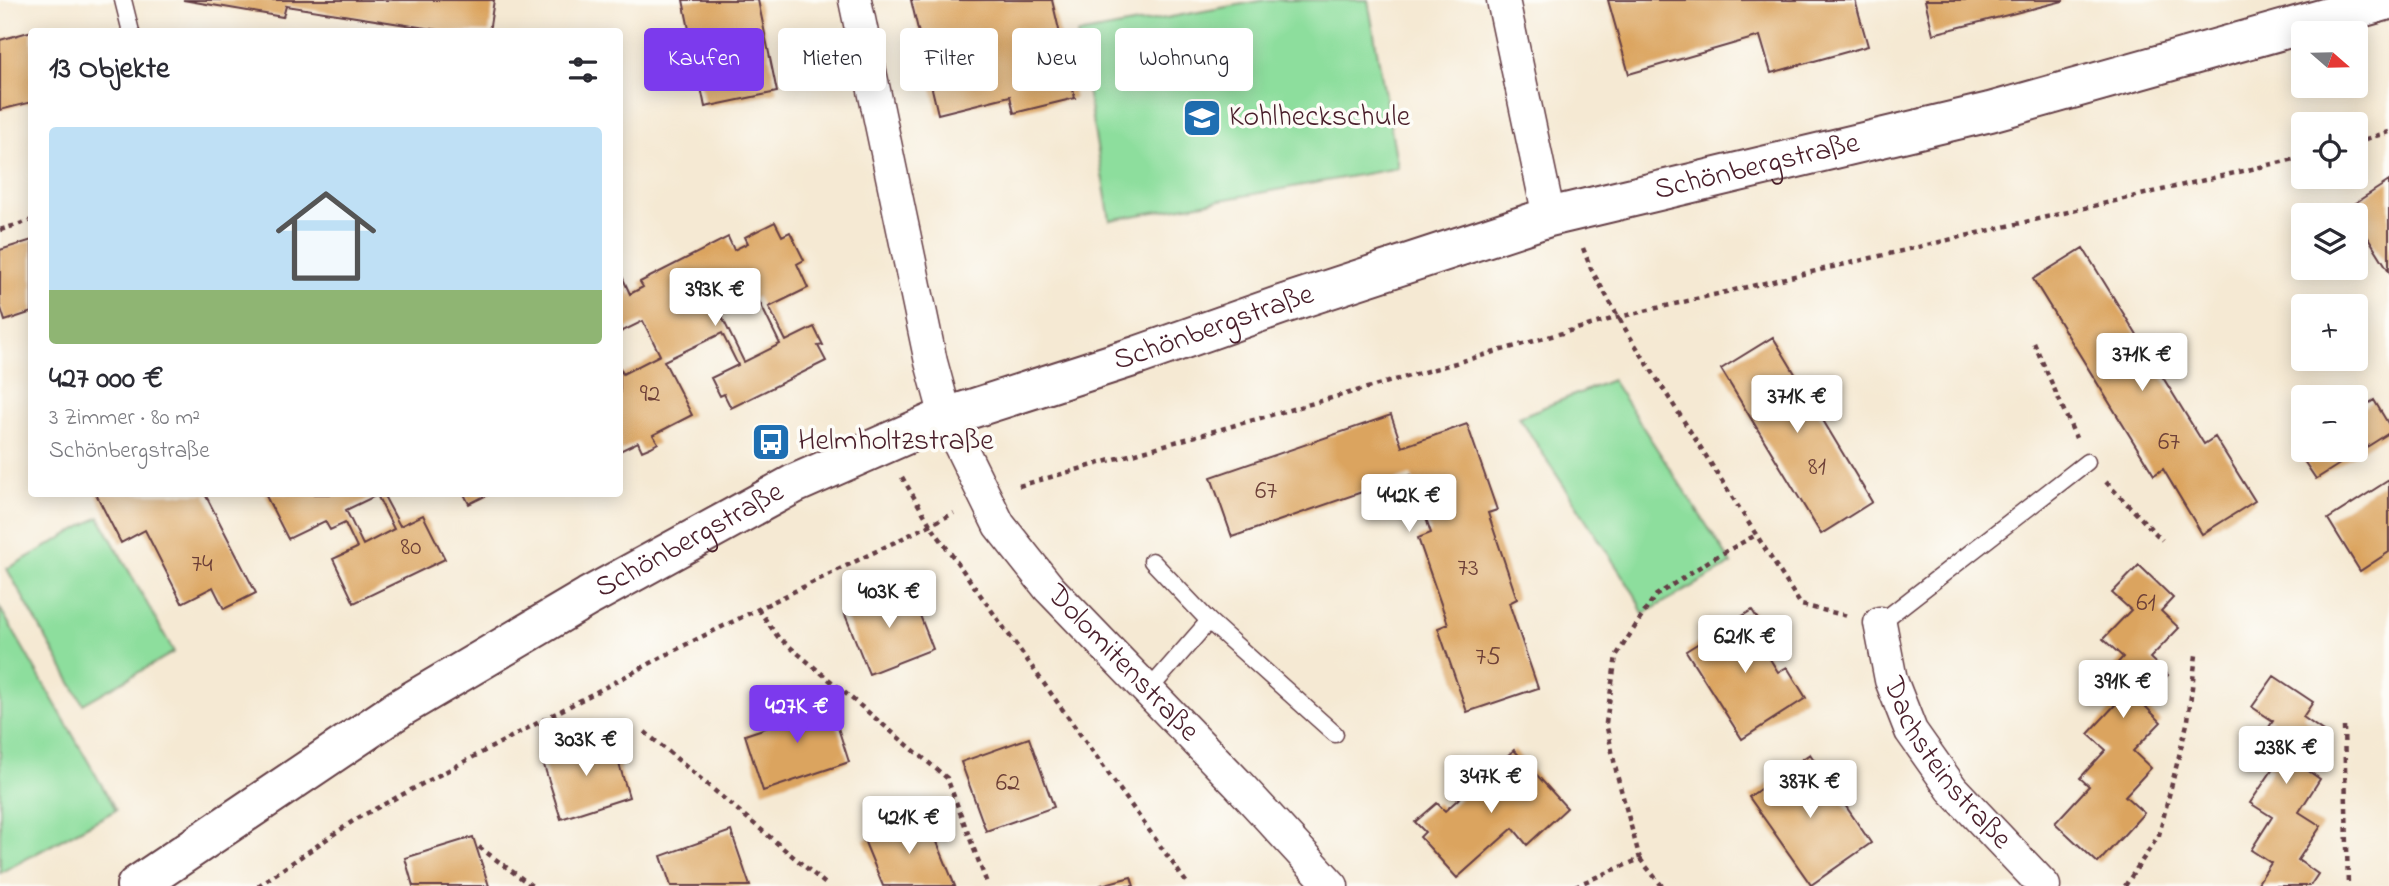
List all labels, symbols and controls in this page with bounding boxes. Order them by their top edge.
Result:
north arrow [2291,21,2368,98]
map controls [2291,21,2368,462]
chip: Kaufen [644,28,764,91]
chip: Mieten [778,28,886,91]
chip: Filter [900,28,998,91]
chip: Neu [1012,28,1101,91]
chip: Wohnung [1115,28,1253,91]
text: 13 Objekte [49,48,169,92]
icon: filters [564,51,602,89]
place label: Kohlheckschule [1229,96,1411,140]
school or university icon: Kohlheckschule [1181,97,1223,139]
button: locate [2291,112,2368,189]
street label: Schönbergstraße [1650,122,1865,213]
icon: home [263,173,389,299]
button: layers [2291,203,2368,280]
pin: 393K € [658,268,772,328]
street label: Schönbergstraße [1108,273,1320,384]
text: 393K € [686,274,744,307]
button: + [2291,294,2368,371]
pin: 371K € [2085,334,2199,393]
text: 371K € [2112,339,2172,372]
text: 427 000 € [49,358,163,402]
house number: 92 [640,376,660,414]
pin: 371K € [1740,376,1854,435]
text: 371K € [1767,381,1827,414]
button: − [2291,385,2368,462]
text: 3 Zimmer · 80 m² [49,402,200,435]
place label: Helmholtzstraße [798,420,994,464]
bus stop icon: Helmholtzstraße [750,421,792,463]
house number: 67 [2158,424,2180,462]
text: Schönbergstraße [49,435,209,468]
house number: 81 [1808,449,1826,487]
street label: Schönbergstraße [588,471,793,611]
house number: 67 [1255,473,1277,511]
pin: 442K € [1352,475,1466,534]
text: 442K € [1377,480,1441,513]
house number: 80 [401,529,421,567]
house number: 74 [191,546,213,584]
house number: 73 [1457,550,1479,588]
pin: 403K € [832,570,946,630]
street label: Dolomitenstraße [1035,574,1209,753]
text: 403K € [858,576,920,609]
house number: 61 [2136,585,2156,623]
pin: 621K € [1688,616,1802,675]
text: 621K € [1714,621,1776,654]
house number: 75 [1475,639,1501,677]
pin: 391K € [2066,660,2180,720]
text: 391K € [2095,666,2151,699]
street label: Dachsteinstraße [1870,670,2022,861]
pin: 427K € [740,686,854,745]
text: 427K € [765,691,829,724]
pin: 303K € [529,718,643,778]
text: 303K € [555,724,617,757]
pin: 238K € [2229,726,2343,786]
text: 238K € [2255,732,2317,765]
pin: 347K € [1434,756,1548,815]
pin: 387K € [1753,760,1867,820]
text: 347K € [1460,761,1522,794]
house number: 62 [996,765,1020,803]
text: 387K € [1780,766,1840,799]
pin: 421K € [852,796,966,856]
text: 421K € [878,802,940,835]

